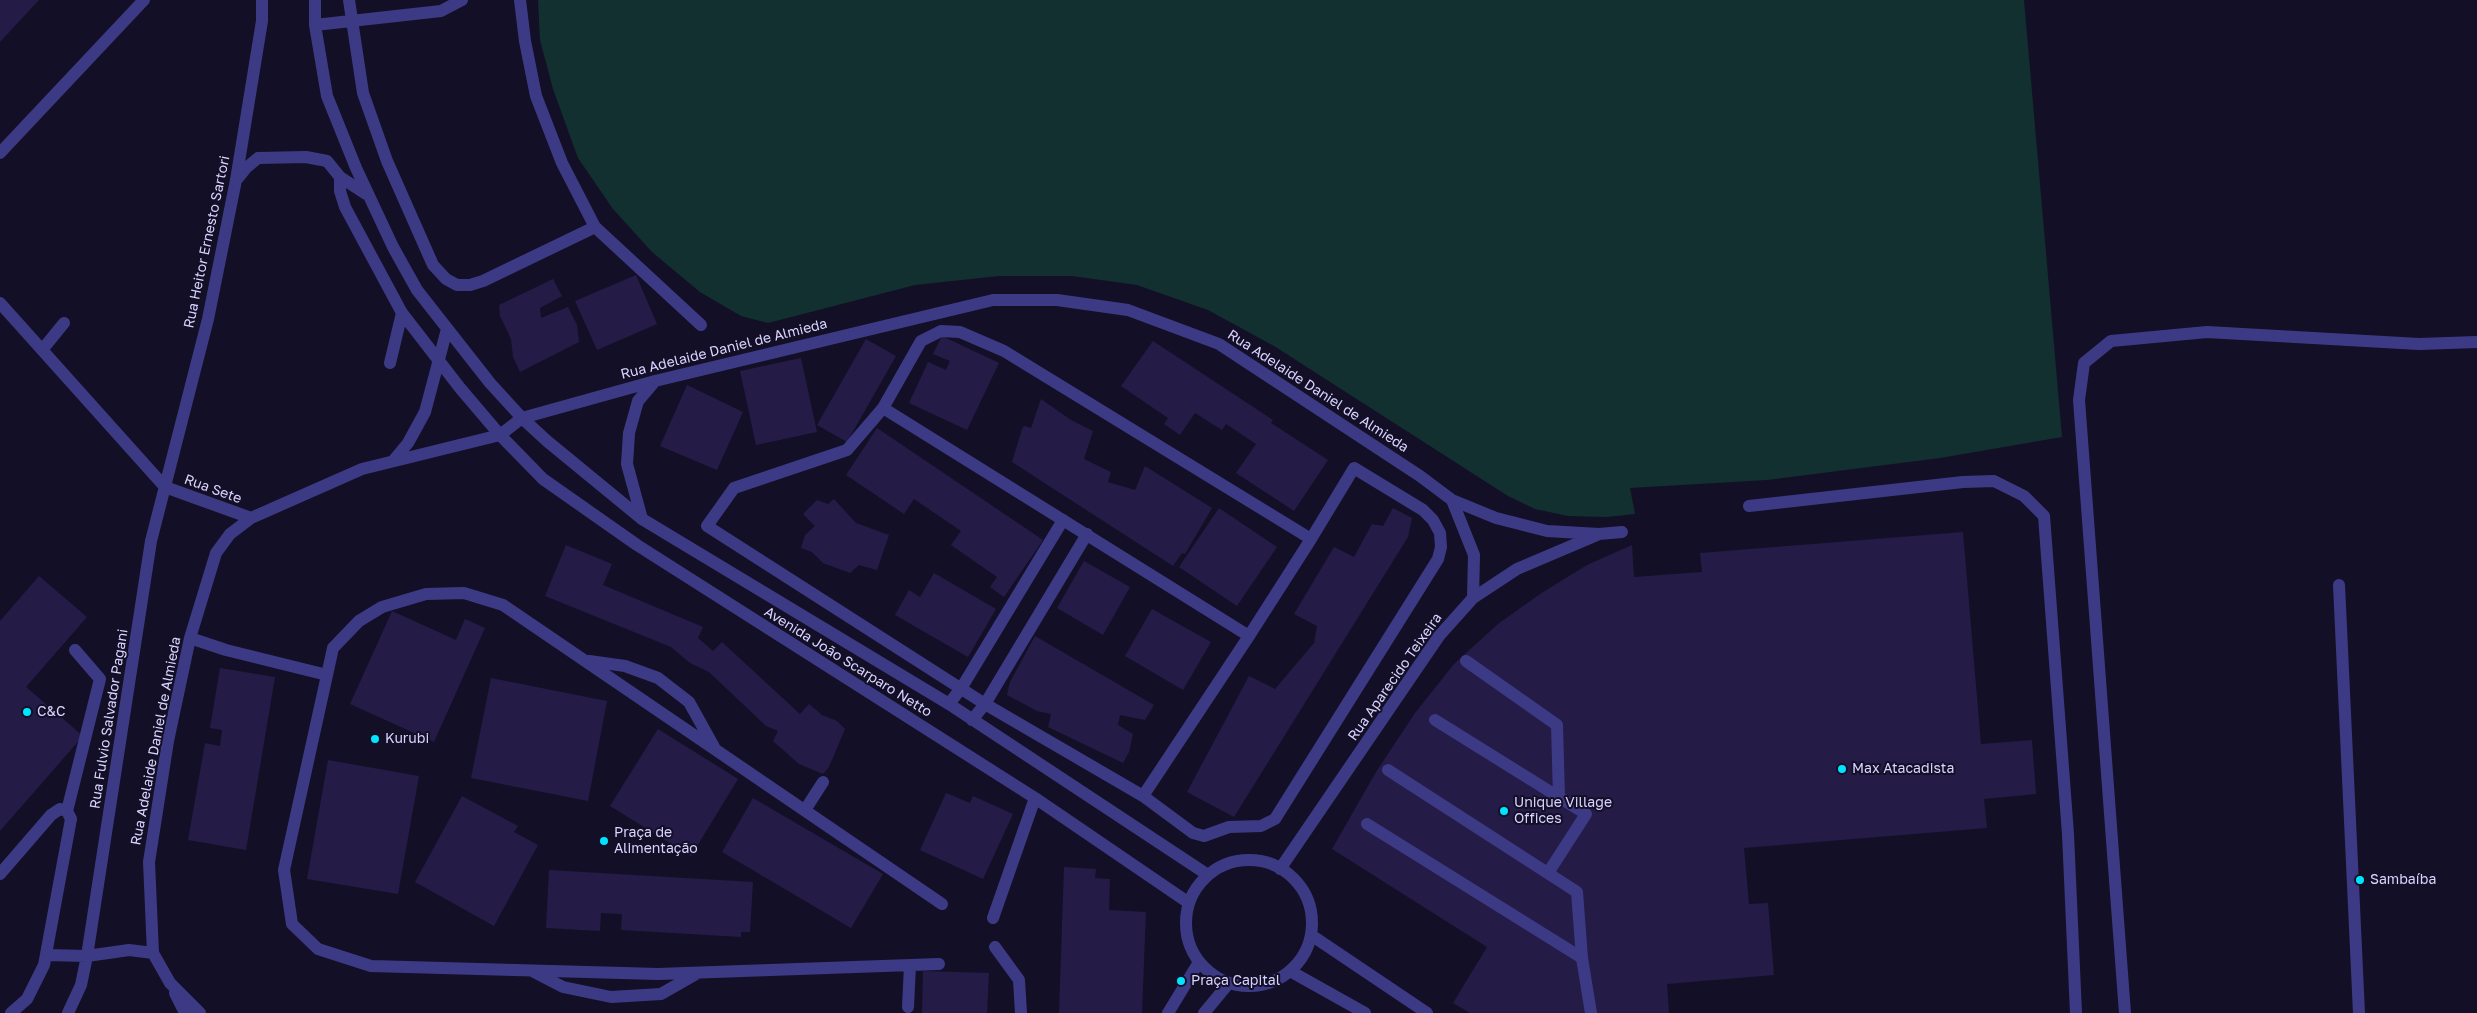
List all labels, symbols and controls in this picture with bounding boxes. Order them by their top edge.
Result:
street label: Rua Heitor Ernesto Sartori [180,154,234,330]
street label: Rua Adelaide Daniel de Almieda [619,315,829,383]
street label: Rua Adelaide Daniel de Almieda [1224,326,1412,456]
street label: Rua Sete [182,471,244,507]
street label: Avenida João Scarparo Netto [761,603,935,721]
street label: Rua Aparecido Teixeira [1344,610,1446,744]
street label: Rua Fulvio Salvador Pagani [86,628,132,810]
street label: Rua Adelaide Daniel de Almieda [128,635,184,847]
place label: C&C [37,704,65,720]
marker: C&C [21,706,33,718]
place label: Kurubi [385,731,429,747]
marker: Kurubi [369,733,381,745]
place label: Max Atacadista [1852,761,1954,777]
marker: Max Atacadista [1836,763,1848,775]
place label: Unique Village Offices [1514,795,1612,828]
marker: Unique Village Offices [1498,805,1510,817]
place label: Praça de Alimentação [614,825,698,858]
marker: Praça de Alimentação [598,835,610,847]
place label: Sambaíba [2370,872,2436,888]
marker: Sambaíba [2354,874,2366,886]
place label: Praça Capital [1191,973,1280,989]
marker: Praça Capital [1175,975,1187,987]

